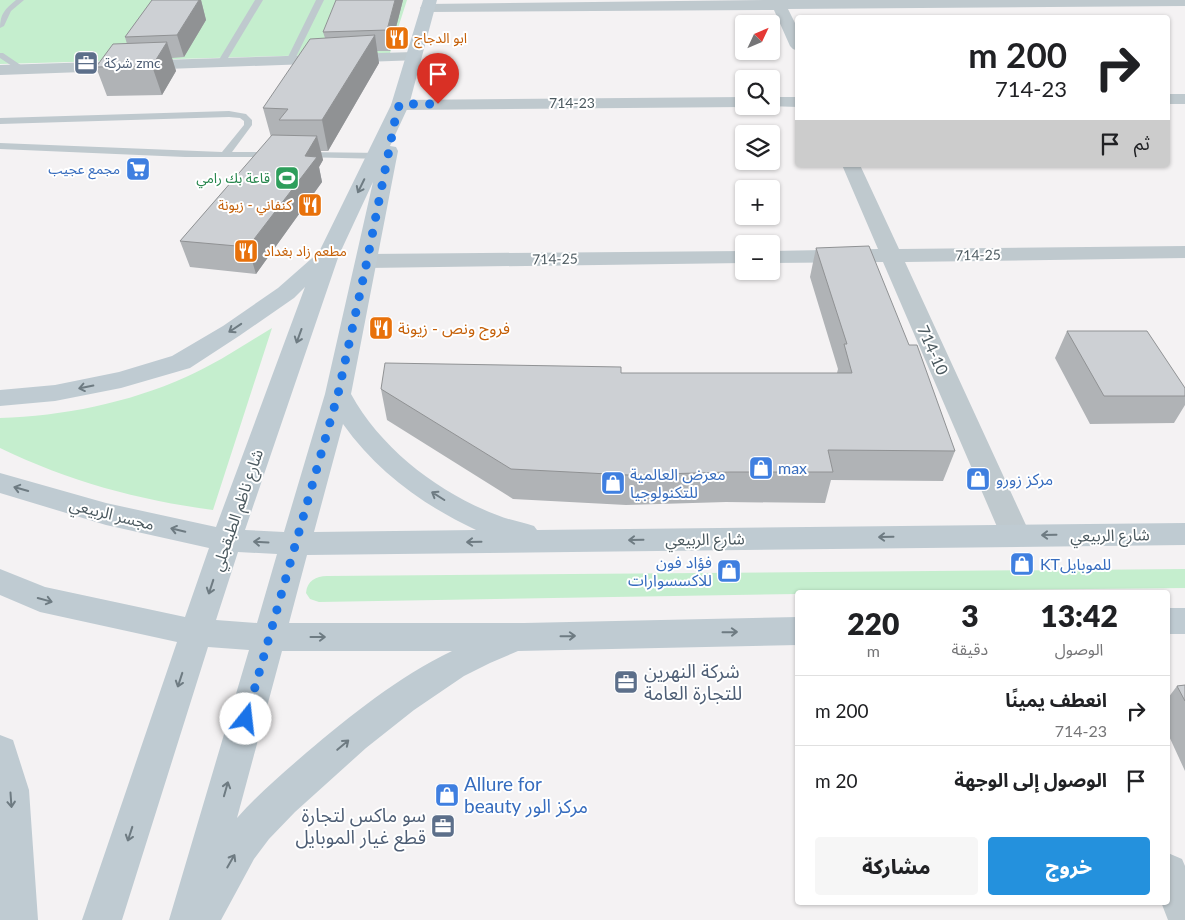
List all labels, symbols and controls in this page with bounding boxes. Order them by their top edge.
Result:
north arrow [735,15,780,60]
map controls [735,15,780,280]
restaurant icon: ابو الدجاج [384,25,410,51]
place label: ابو الدجاج [414,29,467,49]
text: 200 m [968,33,1067,75]
icon: right [1085,35,1150,100]
office icon: شركة zmc [73,50,99,76]
pin [417,53,459,104]
place label: شركة zmc [104,54,161,72]
icon: arrive [424,60,452,88]
button: search [735,70,780,115]
text: 714-23 [995,75,1067,102]
street label: 714-23 [549,94,595,111]
button: layers [735,125,780,170]
icon: arrive [1096,130,1124,158]
text: ثم [1134,131,1150,154]
supermarket icon: مجمع عجيب [125,156,151,182]
place label: مجمع عجيب [48,160,120,180]
sports icon: قاعة بك رامي [274,165,300,191]
place label: قاعة بك رامي [196,169,270,189]
one-way arrow [356,178,365,193]
button: + [735,180,780,225]
restaurant icon: كنفاني - زيونة [297,192,323,218]
place label: كنفاني - زيونة [218,196,292,216]
button: − [735,235,780,280]
restaurant icon: مطعم زاد بغداد [233,238,259,264]
place label: مطعم زاد بغداد [264,242,347,262]
street label: 714-25 [955,246,1001,263]
street label: 714-25 [532,250,578,267]
restaurant icon: فروج ونص - زيونة [368,315,394,341]
place label: فروج ونص - زيونة [398,318,510,341]
street label: 714-10 [914,322,953,378]
one-way arrow [229,323,243,333]
one-way arrow [294,327,303,343]
one-way arrow [78,382,94,392]
street label: شارع ناظم الطبقجلي [207,446,270,575]
shop icon: max [748,455,774,481]
place label: max [778,458,807,477]
place label: معرض العالمية للتكنولوجيا [630,464,726,502]
shop icon: مركز زورو [965,466,991,492]
place label: مركز زورو [996,469,1053,489]
shop icon: معرض العالمية للتكنولوجيا [600,470,626,496]
one-way arrow [14,483,30,493]
one-way arrow [431,490,445,500]
street label: مجسر الربيعي [67,494,157,537]
street label: شارع الربيعي [1070,524,1150,549]
one-way arrow [171,525,187,534]
street label: شارع الربيعي [665,528,745,553]
one-way arrow [1041,530,1058,540]
one-way arrow [879,532,895,542]
one-way arrow [629,535,645,545]
one-way arrow [466,537,482,547]
one-way arrow [253,538,269,547]
shop icon: KTللموبايل [1009,551,1035,577]
place label: فؤاد فون للاكسسوارات [628,552,712,590]
place label: KTللموبايل [1040,554,1111,574]
shop icon: فؤاد فون للاكسسوارات [716,558,742,584]
one-way arrow [206,578,215,594]
one-way arrow [37,596,53,605]
text: 3 [961,597,979,633]
text: 13:42 [1040,597,1118,633]
text: 220 [847,605,899,641]
one-way arrow [722,627,738,637]
one-way arrow [559,631,575,641]
one-way arrow [309,632,325,642]
text: دقيقة [952,639,988,658]
text: الوصول [1055,639,1103,658]
text: m [867,641,880,660]
place label: شركة النهرين للتجارة العامة [644,659,742,705]
office icon: شركة النهرين للتجارة العامة [613,669,639,695]
one-way arrow [175,671,185,687]
text: انعطف يمينًا [1005,688,1107,711]
position arrow [219,692,271,744]
icon: right [1122,697,1150,725]
text: 200 m [815,699,869,722]
text: 714-23 [1055,721,1107,740]
one-way arrow [336,740,349,751]
icon: arrive [1122,767,1150,795]
text: الوصول إلى الوجهة [954,768,1107,791]
text: 20 m [815,769,858,792]
place label: Allure for beauty مركز الور [464,772,588,818]
one-way arrow [222,781,232,797]
shop icon: Allure for beauty مركز الور [434,782,460,808]
one-way arrow [6,792,15,808]
place label: سو ماكس لتجارة قطع غيار الموبايل [295,803,426,852]
office icon: سو ماكس لتجارة قطع غيار الموبايل [430,813,456,839]
one-way arrow [124,826,134,842]
button: مشاركة [815,837,978,895]
button: خروج [988,837,1150,895]
one-way arrow [226,854,236,869]

